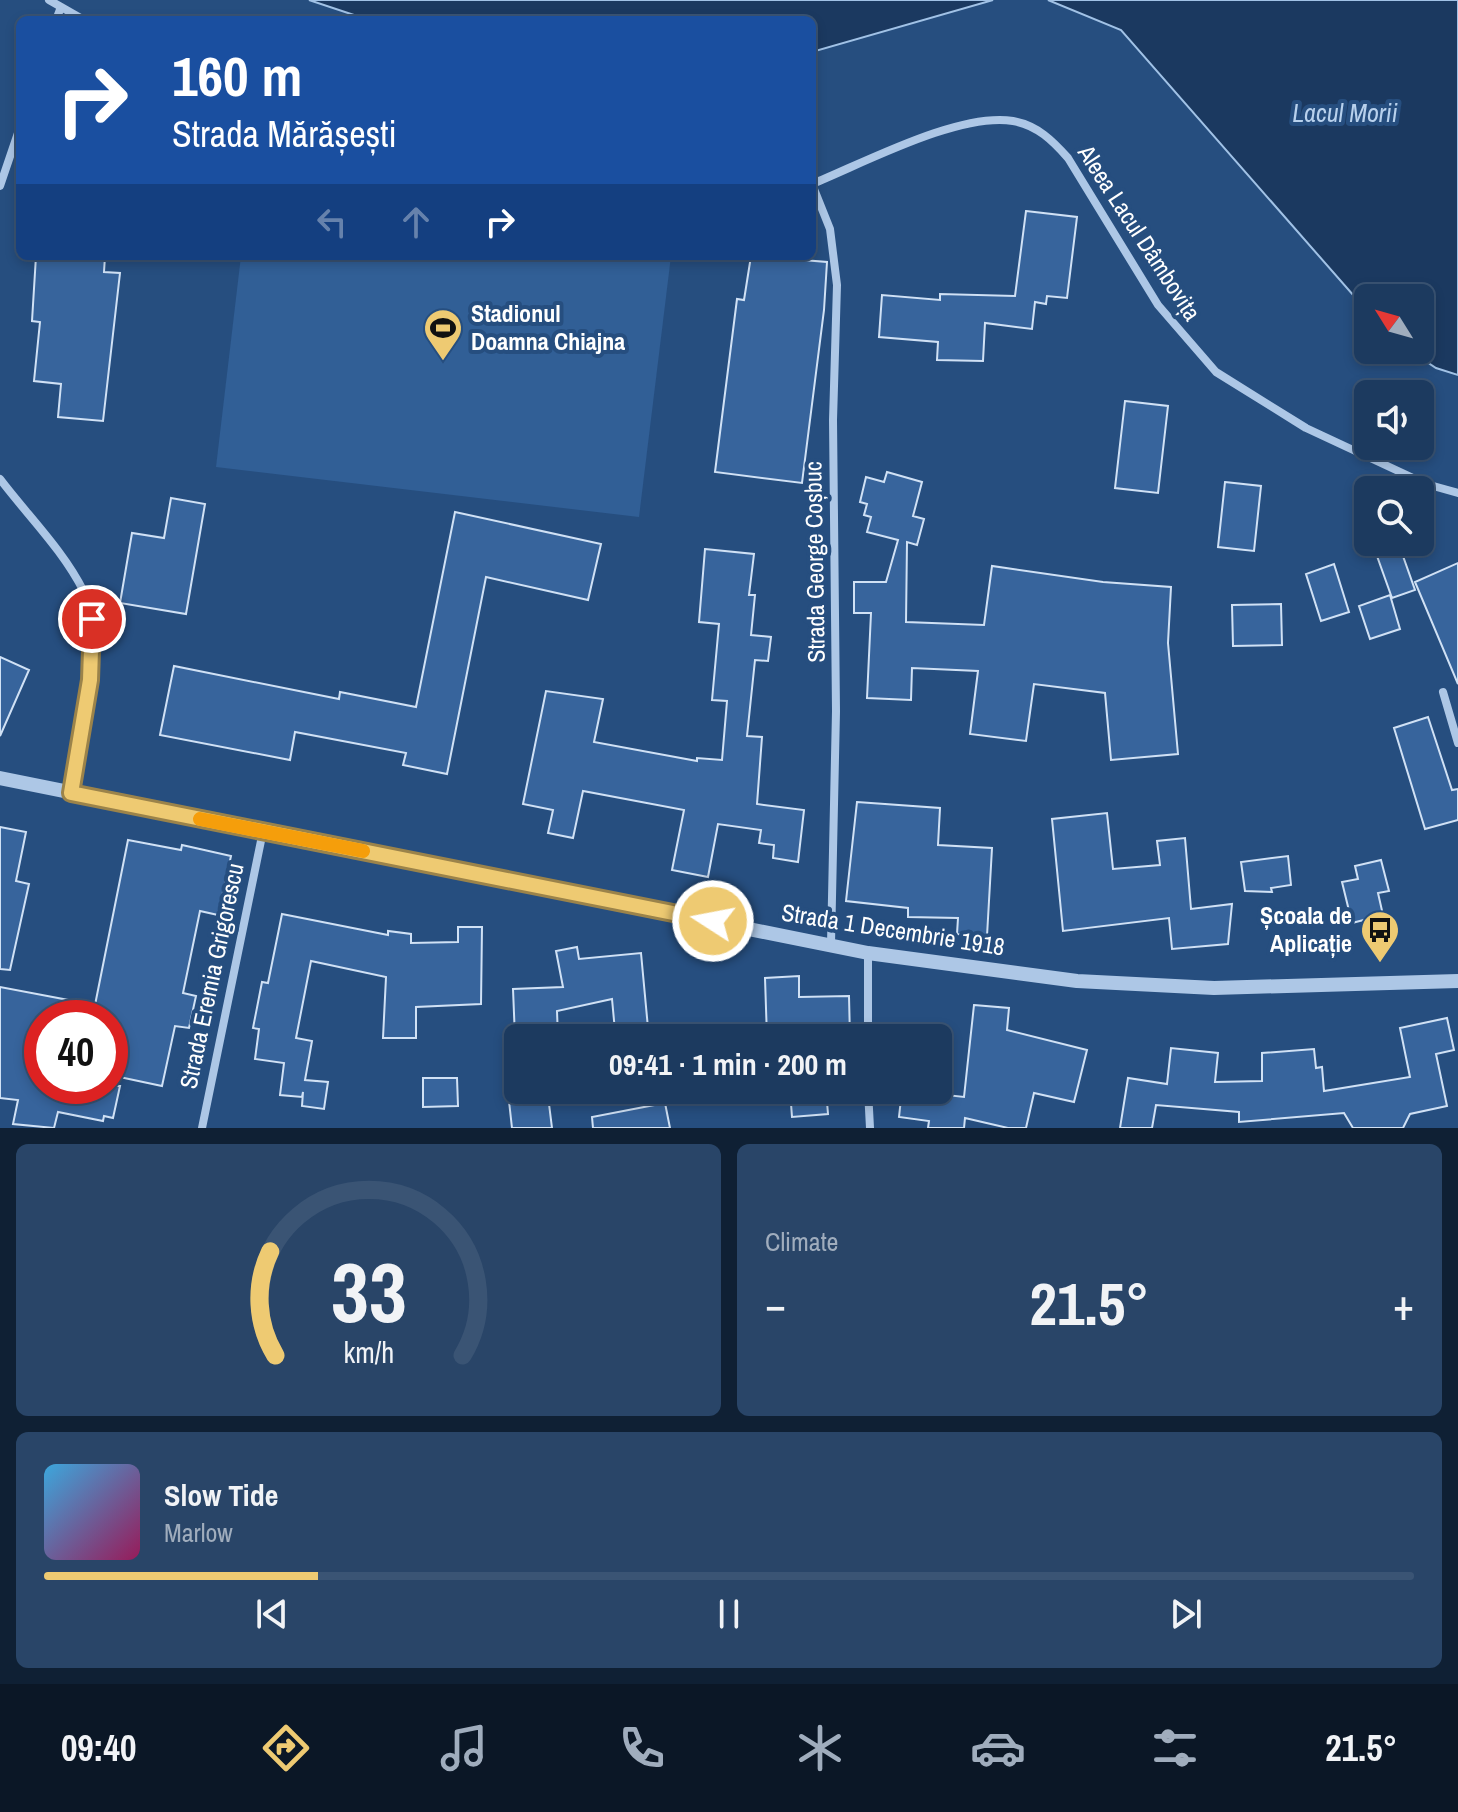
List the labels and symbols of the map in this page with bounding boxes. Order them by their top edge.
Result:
water label: Lacul Morii [1292,95,1398,130]
street label: Aleea Lacul Dâmbovița [1070,138,1209,327]
north arrow [1354,284,1434,364]
place label: Stadionul Doamna Chiajna [471,297,625,357]
sports icon: Stadionul Doamna Chiajna [422,307,464,362]
street label: Strada George Coșbuc [796,461,832,663]
pin [58,585,126,653]
street label: Strada Eremia Grigorescu [171,860,251,1091]
position arrow [671,879,755,963]
street label: Strada 1 Decembrie 1918 [779,896,1007,962]
place label: Școala de Aplicație [1260,899,1352,959]
bus stop icon: Școala de Aplicație [1359,909,1401,964]
speed limit sign: 40 [24,1000,128,1104]

